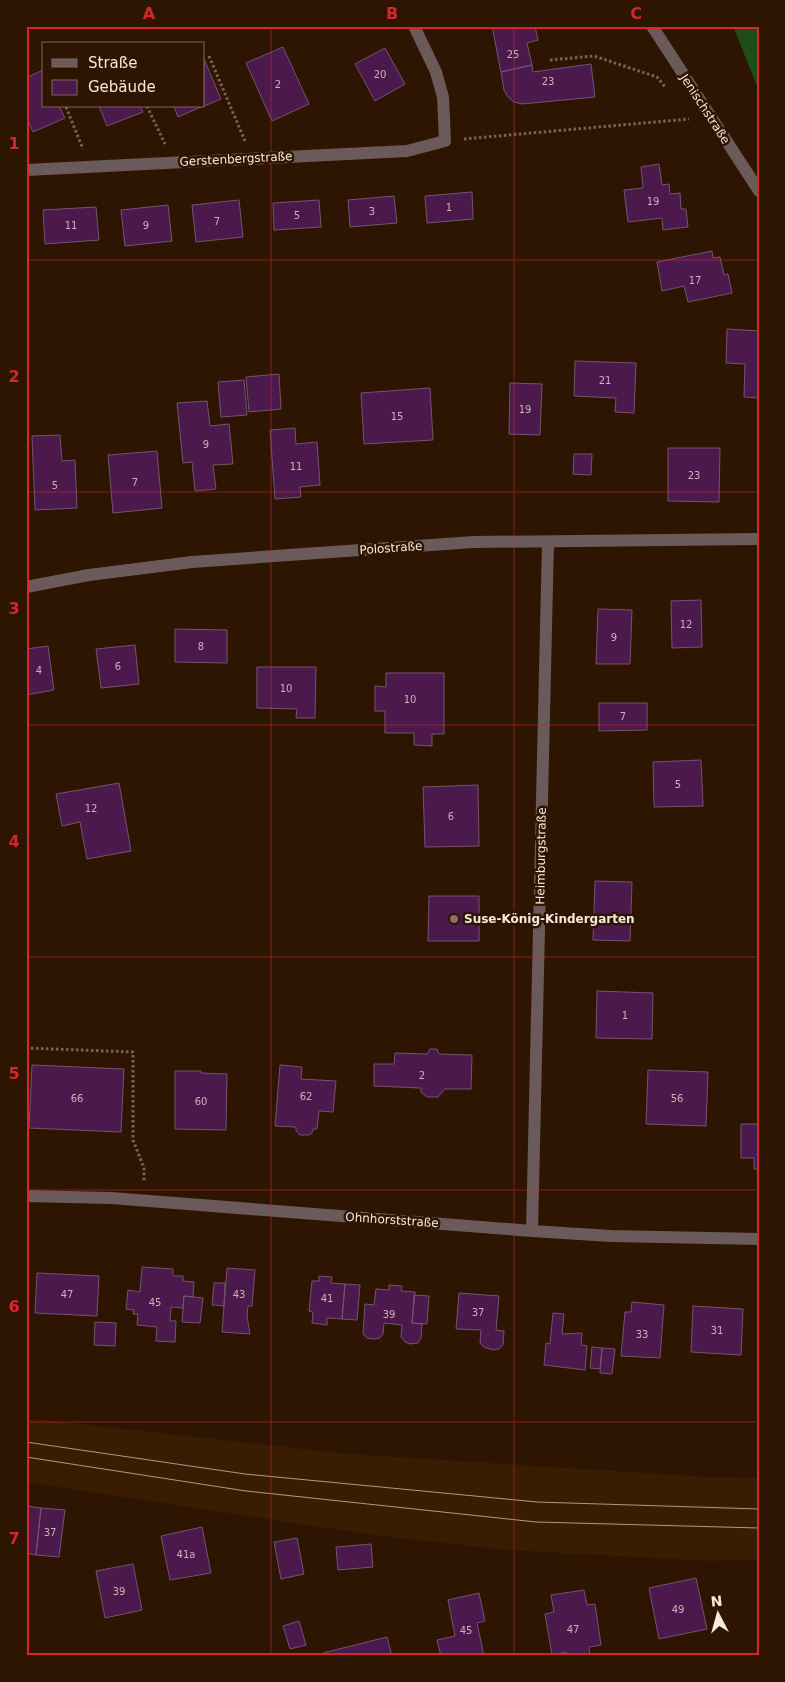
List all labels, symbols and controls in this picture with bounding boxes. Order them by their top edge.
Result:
text: A [143,4,156,23]
text: B [386,4,398,23]
text: C [630,4,642,23]
legend [42,42,205,108]
house number: 25 [507,49,519,60]
text: Straße [88,54,137,72]
house number: 20 [374,69,386,80]
street label: Jenischstraße [677,71,733,147]
house number: 23 [542,76,554,87]
text: Gebäude [88,78,156,96]
house number: 2 [275,79,281,90]
text: 1 [8,134,20,153]
street label: Gerstenbergstraße [179,149,293,169]
house number: 19 [647,196,659,207]
house number: 1 [446,202,452,213]
house number: 3 [369,206,375,217]
house number: 5 [294,210,300,221]
house number: 7 [214,216,220,227]
house number: 11 [65,220,77,231]
house number: 9 [143,220,149,231]
house number: 17 [689,275,701,286]
text: 2 [8,367,20,386]
house number: 21 [599,375,611,386]
house number: 19 [519,404,531,415]
house number: 15 [391,411,403,422]
house number: 9 [203,439,209,450]
house number: 11 [290,461,302,472]
house number: 23 [688,470,700,481]
house number: 7 [132,477,138,488]
house number: 5 [52,480,58,491]
street label: Polostraße [359,539,423,557]
text: 3 [8,599,20,618]
house number: 12 [680,619,692,630]
house number: 9 [611,632,617,643]
house number: 8 [198,641,204,652]
house number: 6 [115,661,121,672]
house number: 4 [36,665,42,676]
house number: 10 [280,683,292,694]
house number: 10 [404,694,416,705]
house number: 7 [620,711,626,722]
house number: 5 [675,779,681,790]
house number: 12 [85,803,97,814]
street label: Heimburgstraße [533,807,549,905]
house number: 6 [448,811,454,822]
text: 4 [8,832,20,851]
place label: Suse-König-Kindergarten [464,912,635,926]
marker: Suse-König-Kindergarten [448,913,460,925]
house number: 1 [622,1010,628,1021]
text: 5 [8,1064,20,1083]
house number: 2 [419,1070,425,1081]
house number: 62 [300,1091,312,1102]
house number: 66 [71,1093,83,1104]
house number: 56 [671,1093,683,1104]
house number: 60 [195,1096,207,1107]
street label: Ohnhorststraße [345,1210,439,1230]
house number: 47 [61,1289,73,1300]
house number: 43 [233,1289,245,1300]
house number: 41 [321,1293,333,1304]
text: 6 [8,1297,20,1316]
house number: 45 [149,1297,161,1308]
house number: 37 [472,1307,484,1318]
house number: 39 [383,1309,395,1320]
house number: 31 [711,1325,723,1336]
house number: 33 [636,1329,648,1340]
house number: 37 [44,1527,56,1538]
text: 7 [8,1529,20,1548]
house number: 41a [177,1549,195,1560]
house number: 39 [113,1586,125,1597]
north arrow [692,1590,742,1640]
text: N [710,1593,723,1610]
house number: 49 [672,1604,684,1615]
house number: 47 [567,1624,579,1635]
house number: 45 [460,1625,472,1636]

